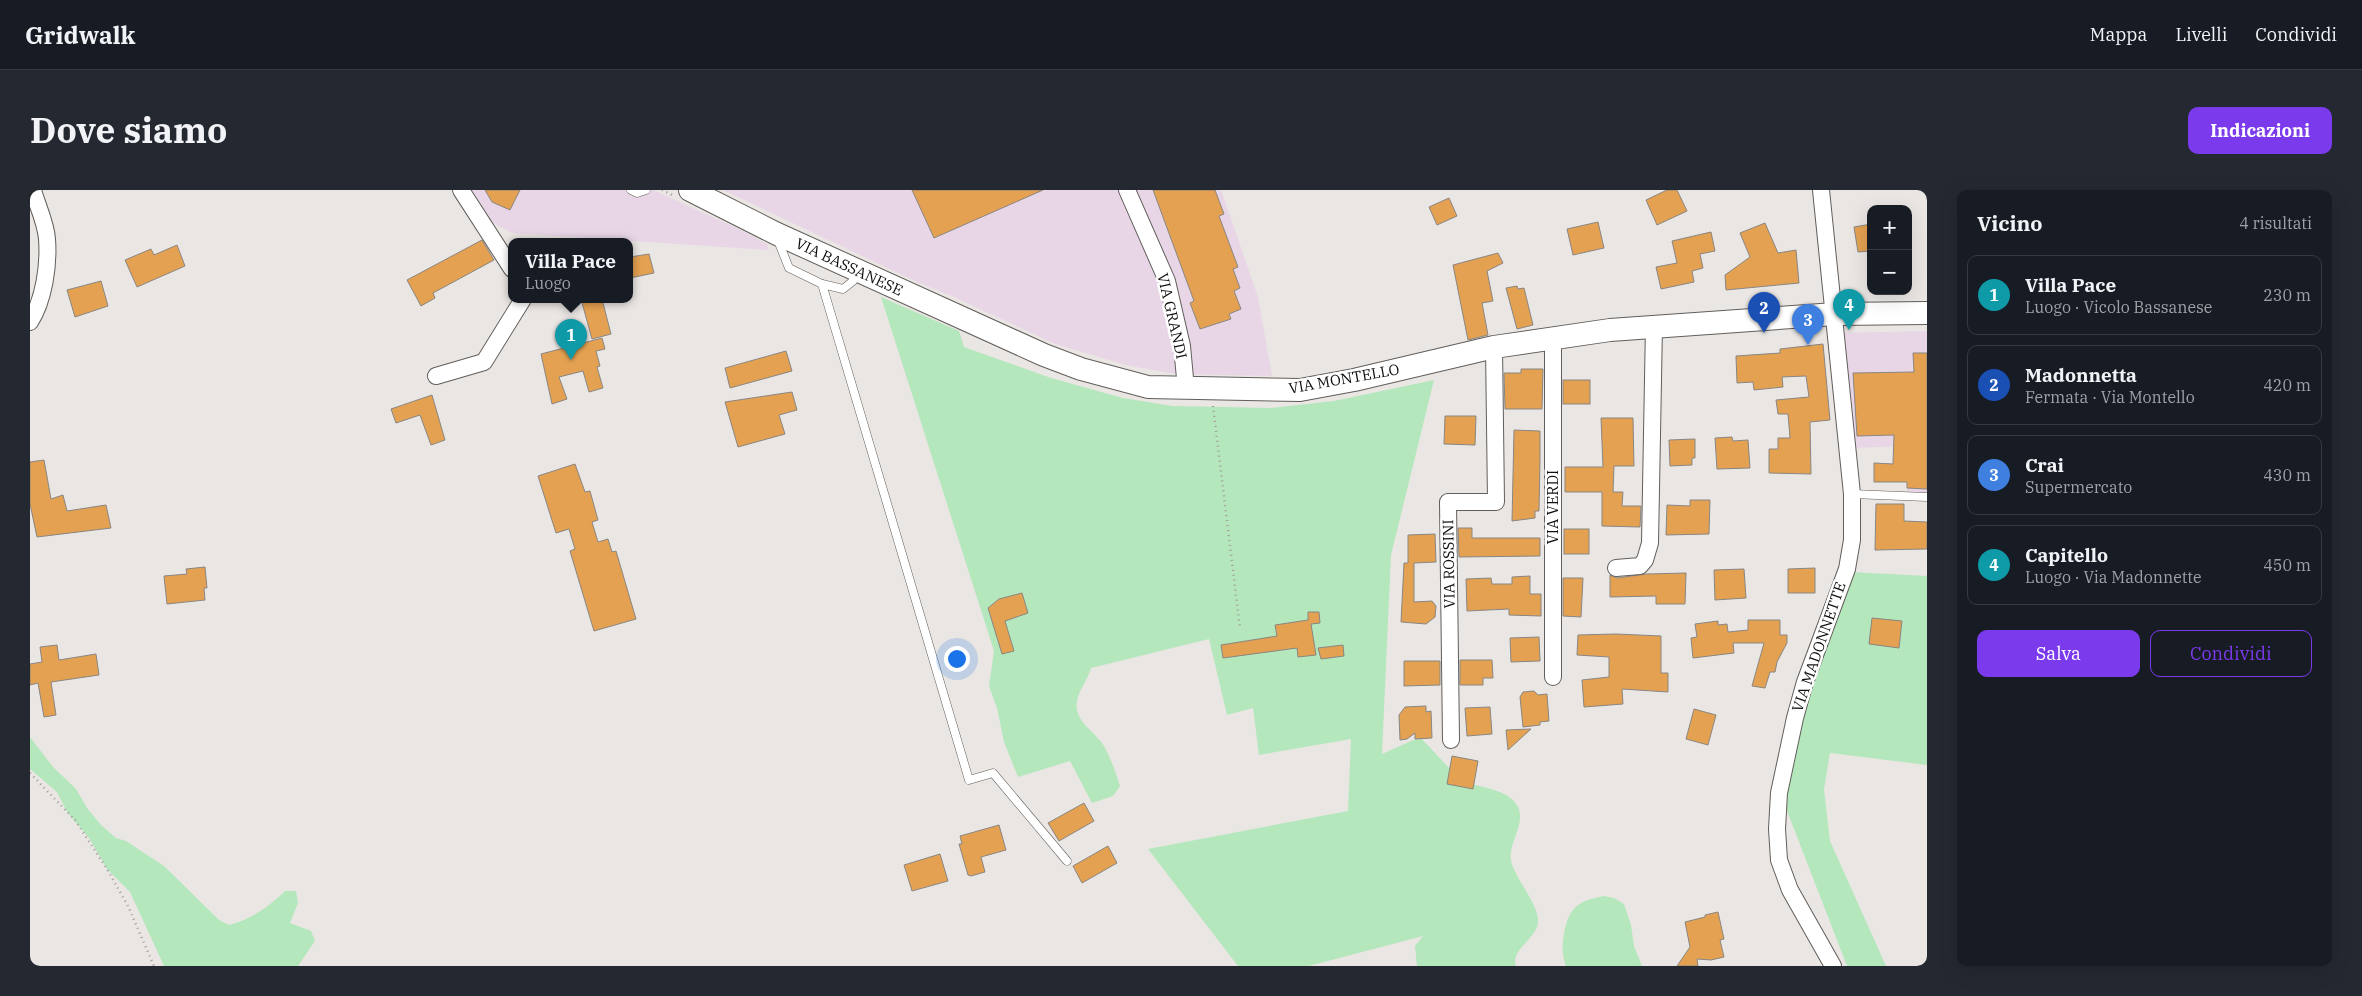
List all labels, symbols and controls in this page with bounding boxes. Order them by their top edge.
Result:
text: Gridwalk [25,19,135,51]
text: Mappa [2090,23,2147,46]
text: Livelli [2175,23,2227,46]
text: Condividi [2255,23,2337,46]
text: Dove siamo [30,107,227,153]
button: Indicazioni [2188,107,2332,154]
map controls [1867,205,1912,295]
button: + [1867,205,1912,250]
text: Vicino [1977,209,2043,237]
text: 4 risultati [2239,213,2312,233]
street label: VIA BASSANESE [792,233,906,300]
popup [508,238,633,303]
text: Villa Pace [525,249,616,273]
button: − [1867,250,1912,295]
street label: VIA GRANDI [1153,271,1192,361]
text: Luogo [525,273,571,293]
text: Villa Pace [2025,273,2116,297]
text: 1 [1989,285,1999,305]
text: 230 m [2263,285,2311,305]
pin: 4 [1833,289,1865,330]
pin: 2 [1748,292,1780,333]
text: Luogo · Vicolo Bassanese [2025,297,2212,317]
pin: 3 [1792,304,1824,345]
pin: 1 [555,319,587,360]
street label: VIA MONTELLO [1287,359,1401,398]
text: Madonnetta [2025,363,2137,387]
text: 2 [1989,375,1999,395]
text: 420 m [2263,375,2311,395]
text: Fermata · Via Montello [2025,387,2195,407]
text: Crai [2025,453,2064,477]
text: 3 [1989,465,1999,485]
text: 430 m [2263,465,2311,485]
street label: VIA VERDI [1543,470,1562,544]
text: Supermercato [2025,477,2132,497]
street label: VIA ROSSINI [1438,519,1459,609]
text: Capitello [2025,543,2108,567]
text: 4 [1989,555,1999,575]
text: 450 m [2263,555,2311,575]
text: Luogo · Via Madonnette [2025,567,2201,587]
street label: VIA MADONNETTE [1787,579,1850,714]
button: Salva [1977,630,2140,677]
button: Condividi [2150,630,2312,677]
your location [944,646,970,672]

